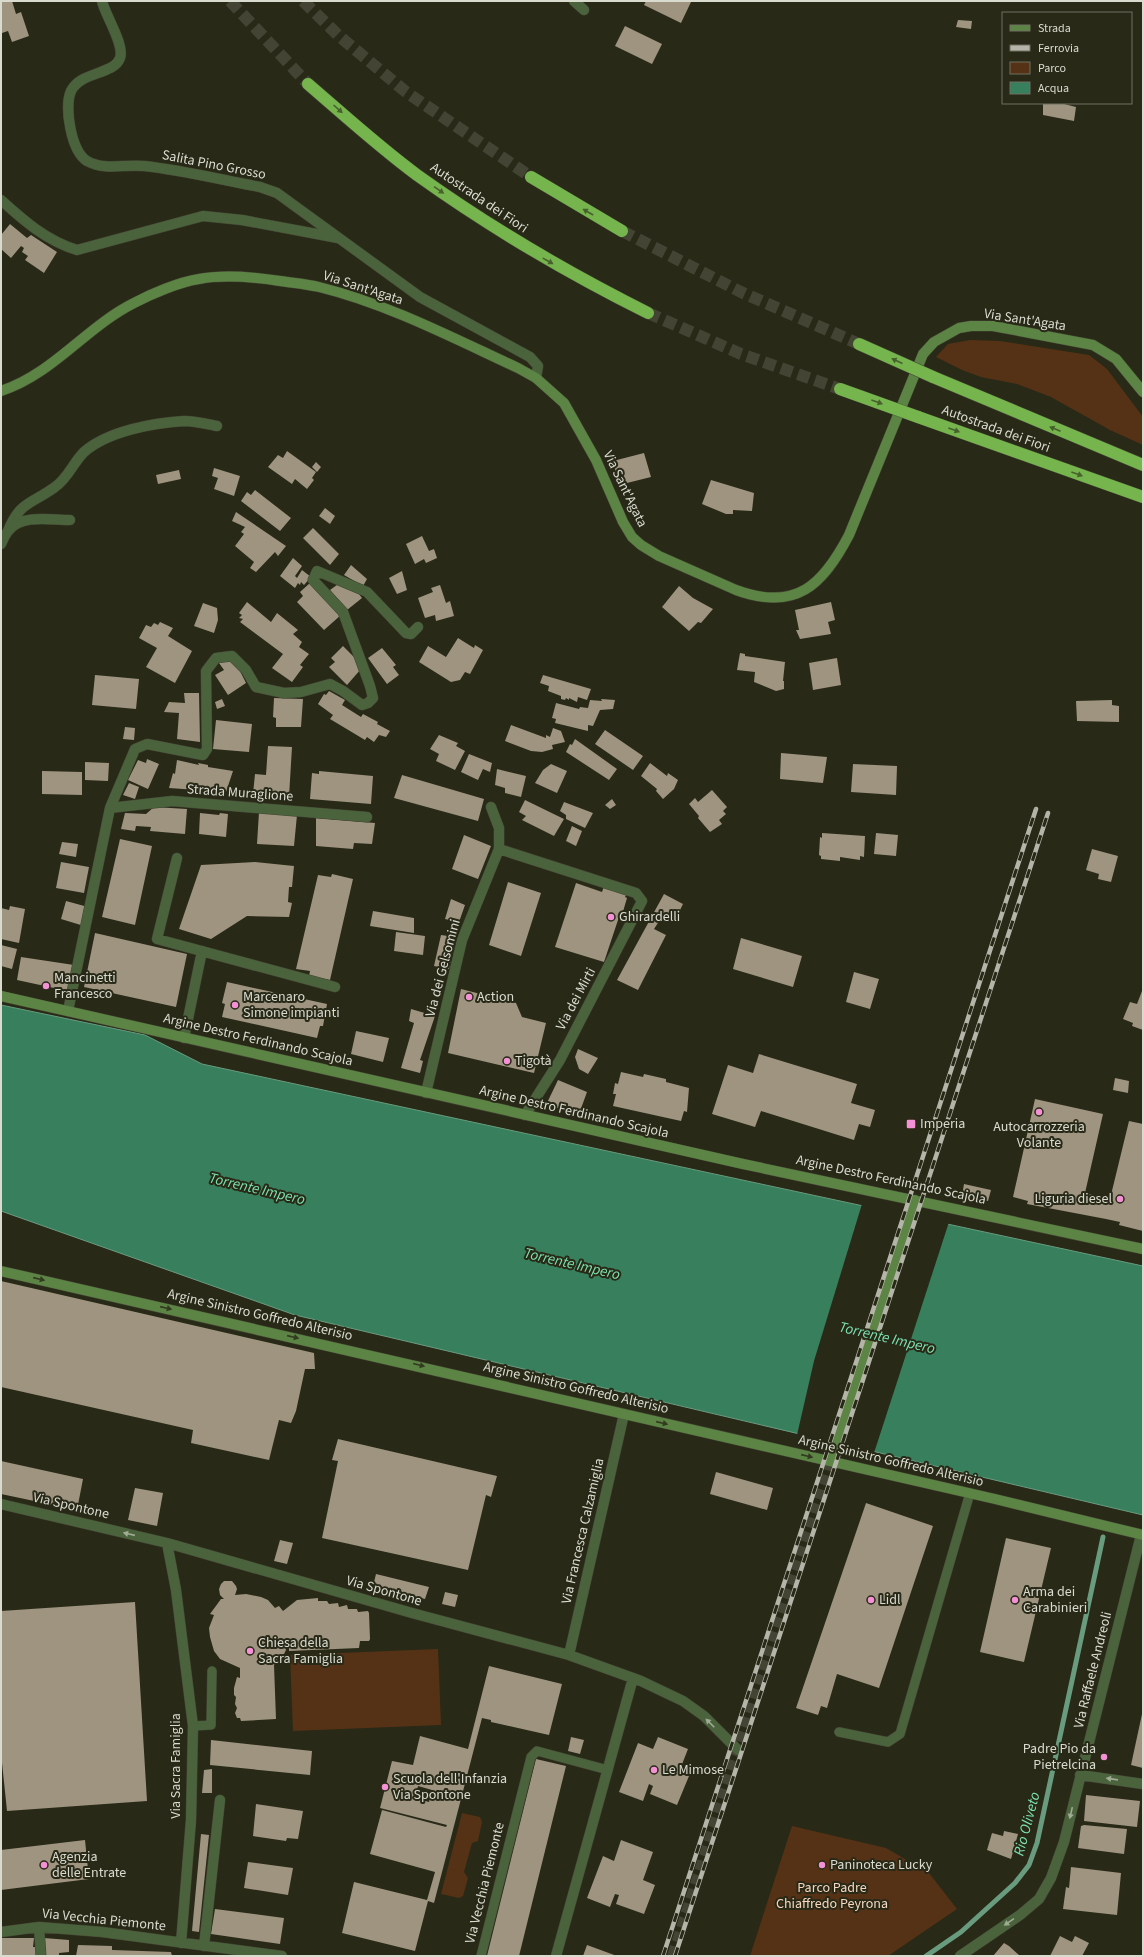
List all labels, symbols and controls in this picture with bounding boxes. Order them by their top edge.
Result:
legend [1002,12,1132,104]
text: Strada [1038,20,1071,37]
text: Ferrovia [1038,40,1079,57]
text: Parco [1038,60,1066,77]
text: Acqua [1038,80,1069,97]
one-way arrow [332,105,343,114]
street label: Salita Pino Grosso [160,145,268,185]
street label: Autostrada dei Fiori [426,158,532,238]
one-way arrow [434,186,445,194]
one-way arrow [582,208,594,215]
one-way arrow [543,257,554,264]
street label: Via Sant'Agata [320,266,406,310]
street label: Via Sant'Agata [982,304,1068,336]
one-way arrow [891,358,903,364]
one-way arrow [871,400,883,406]
street label: Autostrada dei Fiori [939,400,1053,458]
one-way arrow [1049,425,1061,431]
one-way arrow [949,427,961,433]
street label: Via Sant'Agata [598,447,652,531]
one-way arrow [1071,471,1083,477]
street label: Strada Muraglione [186,779,294,807]
place label: Ghirardelli [619,907,680,927]
marker: Ghirardelli [606,912,616,922]
street label: Via dei Gelsomini [420,917,466,1019]
street label: Via dei Mirti [551,964,601,1034]
place label: Mancinetti Francesco [54,968,116,1004]
marker: Mancinetti Francesco [41,981,51,991]
place label: Marcenaro Simone impianti [243,987,340,1023]
place label: Action [477,987,514,1007]
marker: Action [464,992,474,1002]
marker: Marcenaro Simone impianti [230,1000,240,1010]
street label: Argine Destro Ferdinando Scajola [161,1008,355,1072]
place label: Tigotà [515,1051,552,1071]
marker: Tigotà [502,1056,512,1066]
street label: Argine Destro Ferdinando Scajola [477,1080,671,1144]
marker: Autocarrozzeria Volante [1034,1107,1044,1117]
place label: Imperia [920,1114,965,1134]
place label: Autocarrozzeria Volante [993,1117,1085,1153]
marker: Imperia [905,1118,917,1130]
street label: Argine Destro Ferdinando Scajola [794,1150,988,1210]
water label: Torrente Impero [207,1168,307,1210]
place label: Liguria diesel [1034,1189,1112,1209]
marker: Liguria diesel [1115,1194,1125,1204]
water label: Torrente Impero [522,1243,622,1285]
one-way arrow [33,1277,45,1283]
street label: Argine Sinistro Goffredo Alterisio [165,1284,355,1346]
one-way arrow [160,1305,172,1311]
water label: Torrente Impero [837,1317,937,1359]
one-way arrow [286,1334,299,1340]
street label: Argine Sinistro Goffredo Alterisio [481,1357,671,1419]
one-way arrow [413,1363,426,1369]
one-way arrow [656,1421,668,1427]
street label: Argine Sinistro Goffredo Alterisio [796,1430,986,1492]
one-way arrow [801,1453,813,1459]
street label: Via Francesca Calzamiglia [557,1456,609,1606]
street label: Via Spontone [31,1488,111,1524]
one-way arrow [123,1531,136,1537]
street label: Via Spontone [344,1571,424,1611]
place label: Arma dei Carabinieri [1023,1582,1087,1618]
place label: Lidl [879,1590,901,1610]
marker: Lidl [866,1595,876,1605]
marker: Arma dei Carabinieri [1010,1595,1020,1605]
street label: Via Raffaele Andreoli [1069,1609,1117,1731]
place label: Chiesa della Sacra Famiglia [258,1633,343,1669]
marker: Chiesa della Sacra Famiglia [245,1646,255,1656]
street label: Via Sacra Famiglia [166,1713,186,1819]
one-way arrow [705,1718,715,1728]
place label: Padre Pio da Pietrelcina [1023,1739,1096,1775]
marker: Padre Pio da Pietrelcina [1099,1752,1109,1762]
place label: Le Mimose [662,1760,724,1780]
marker: Le Mimose [649,1765,659,1775]
place label: Scuola dell'Infanzia Via Spontone [393,1769,507,1805]
one-way arrow [1106,1776,1118,1782]
marker: Scuola dell'Infanzia Via Spontone [380,1782,390,1792]
water label: Rio Oliveto [1008,1789,1046,1858]
one-way arrow [1068,1807,1074,1819]
street label: Via Vecchia Piemonte [460,1820,510,1946]
place label: Agenzia delle Entrate [52,1847,126,1883]
place label: Paninoteca Lucky [830,1855,933,1875]
marker: Agenzia delle Entrate [39,1860,49,1870]
marker: Paninoteca Lucky [817,1860,827,1870]
park label: Parco Padre Chiaffredo Peyrona [776,1878,888,1914]
street label: Via Vecchia Piemonte [41,1904,167,1936]
one-way arrow [1004,1918,1014,1926]

